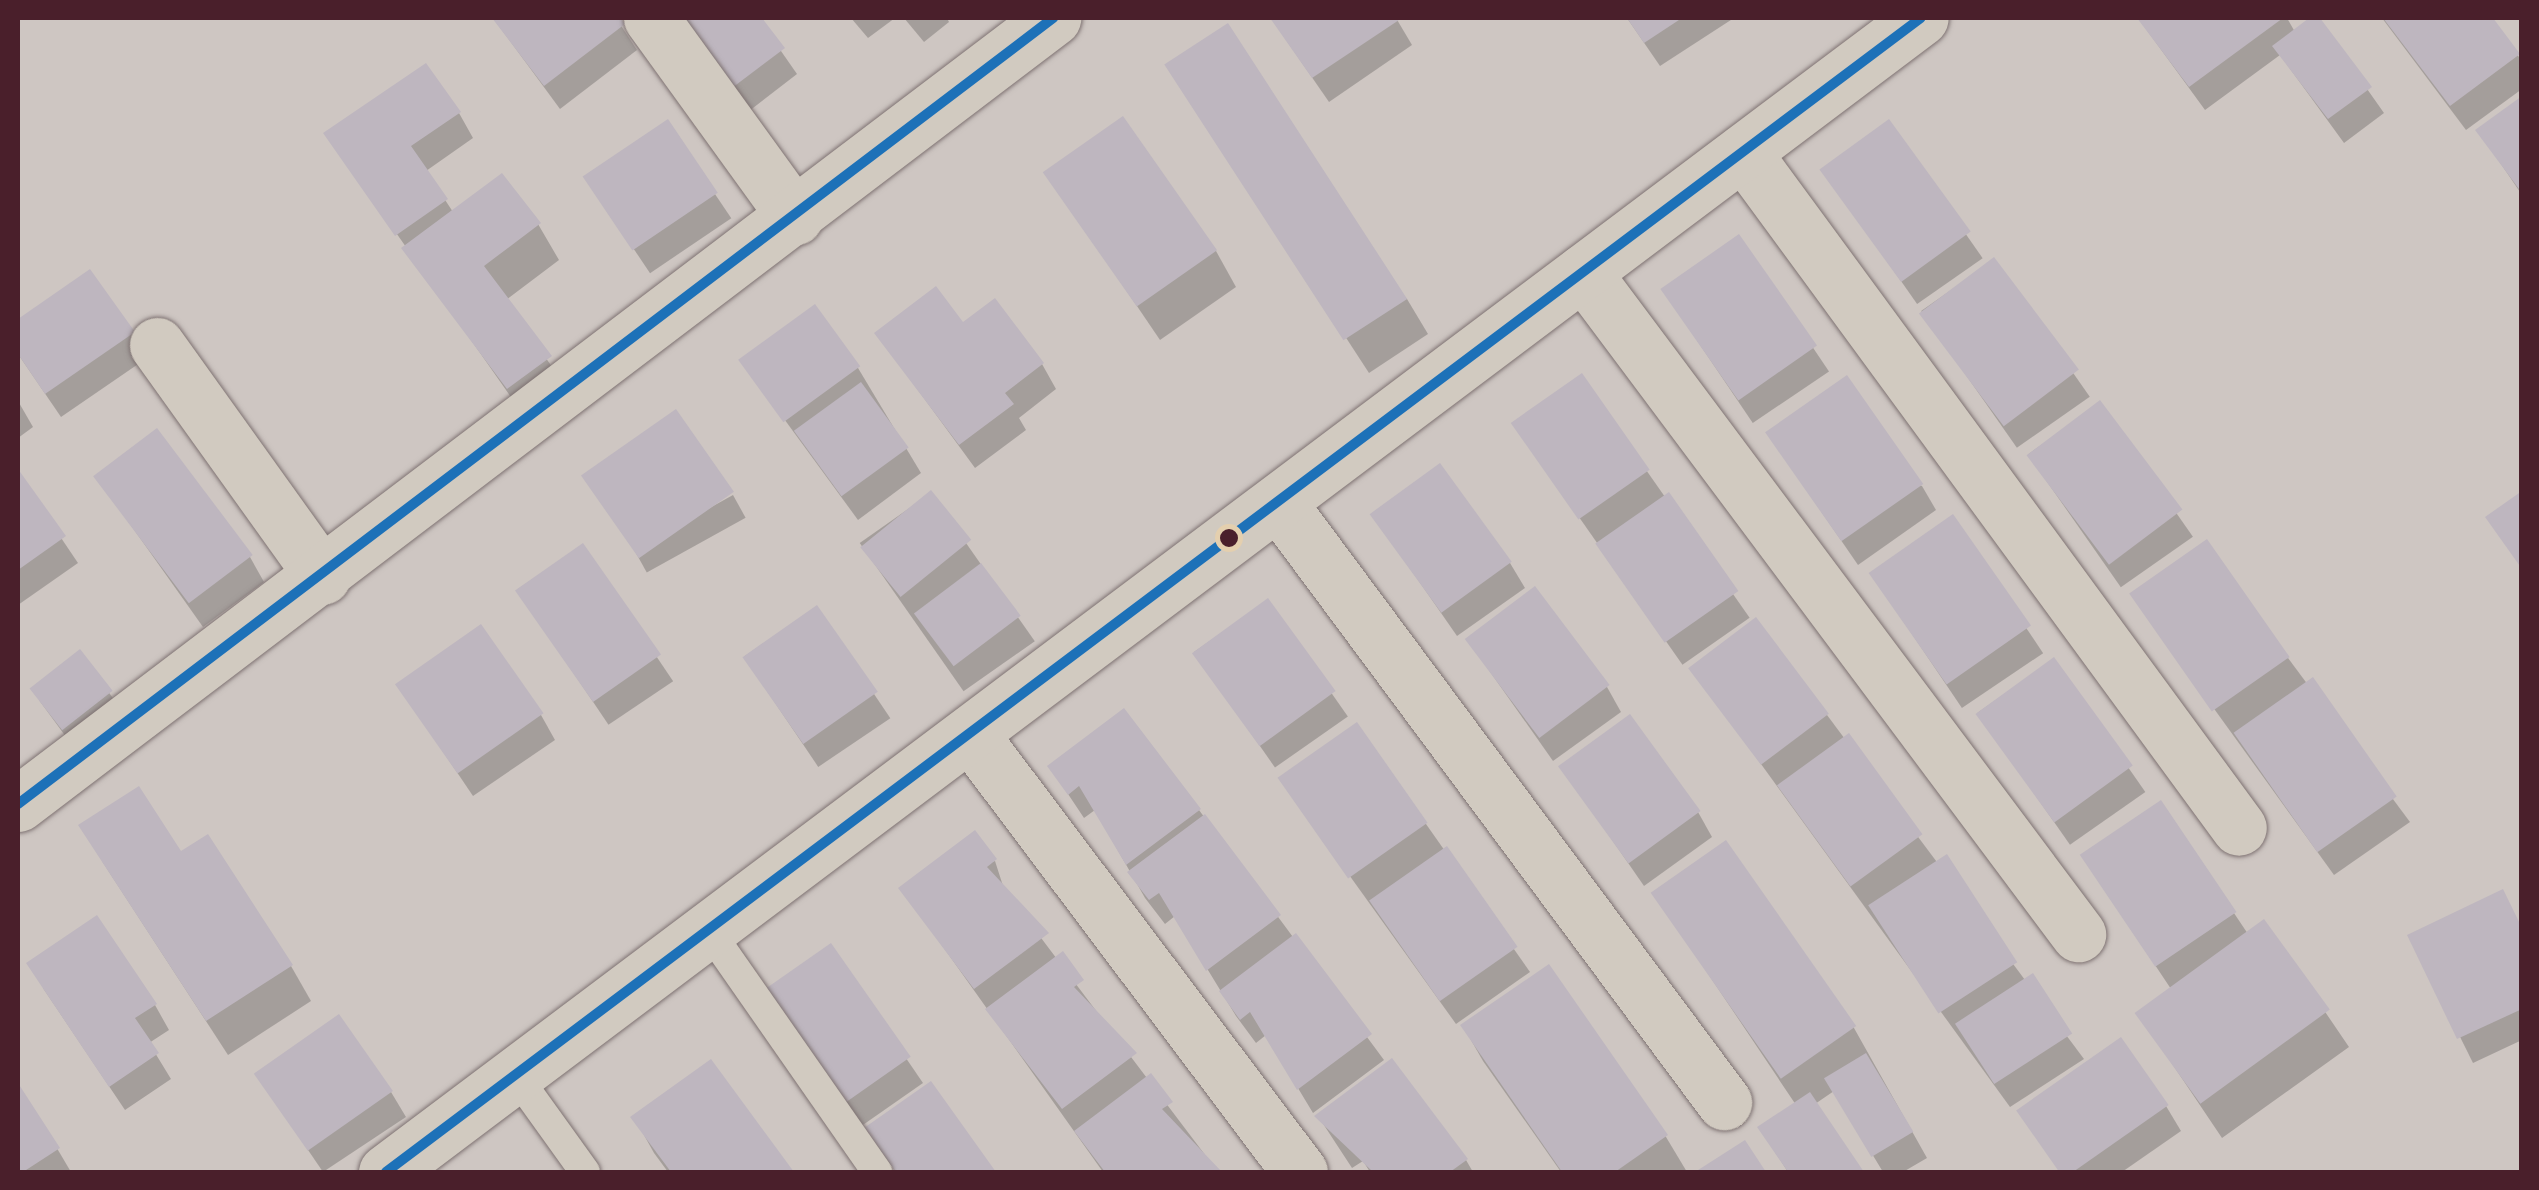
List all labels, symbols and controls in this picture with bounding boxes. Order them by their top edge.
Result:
unlabelled marker [1219,528,1239,548]

